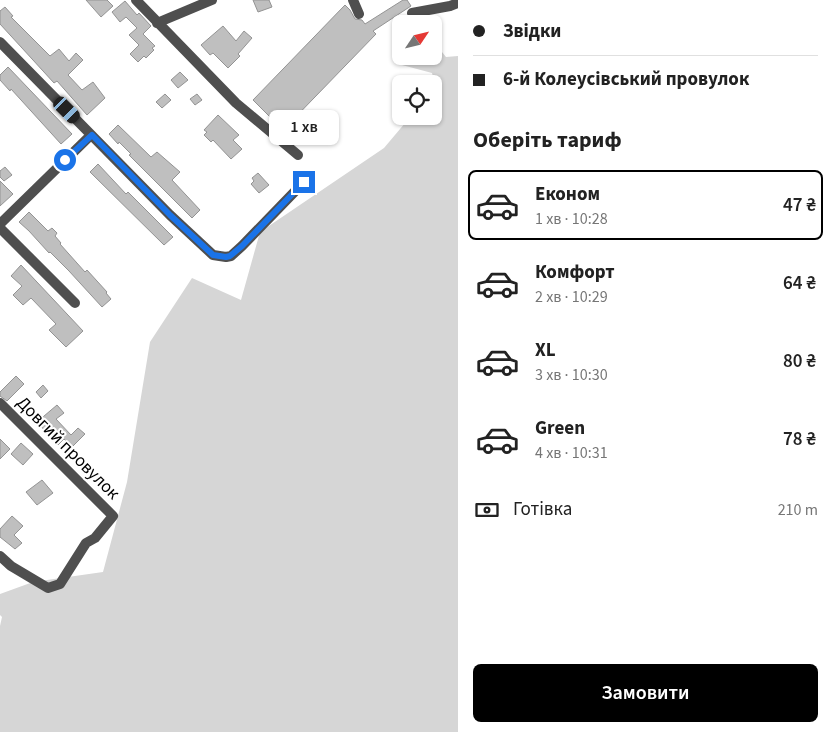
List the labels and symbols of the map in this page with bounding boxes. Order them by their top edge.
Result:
north arrow [392,15,442,65]
car [51,94,82,126]
callout: 1 хв [269,110,339,144]
route start [54,149,76,171]
route end [293,171,315,193]
street label: Довгий провулок [11,391,125,505]

